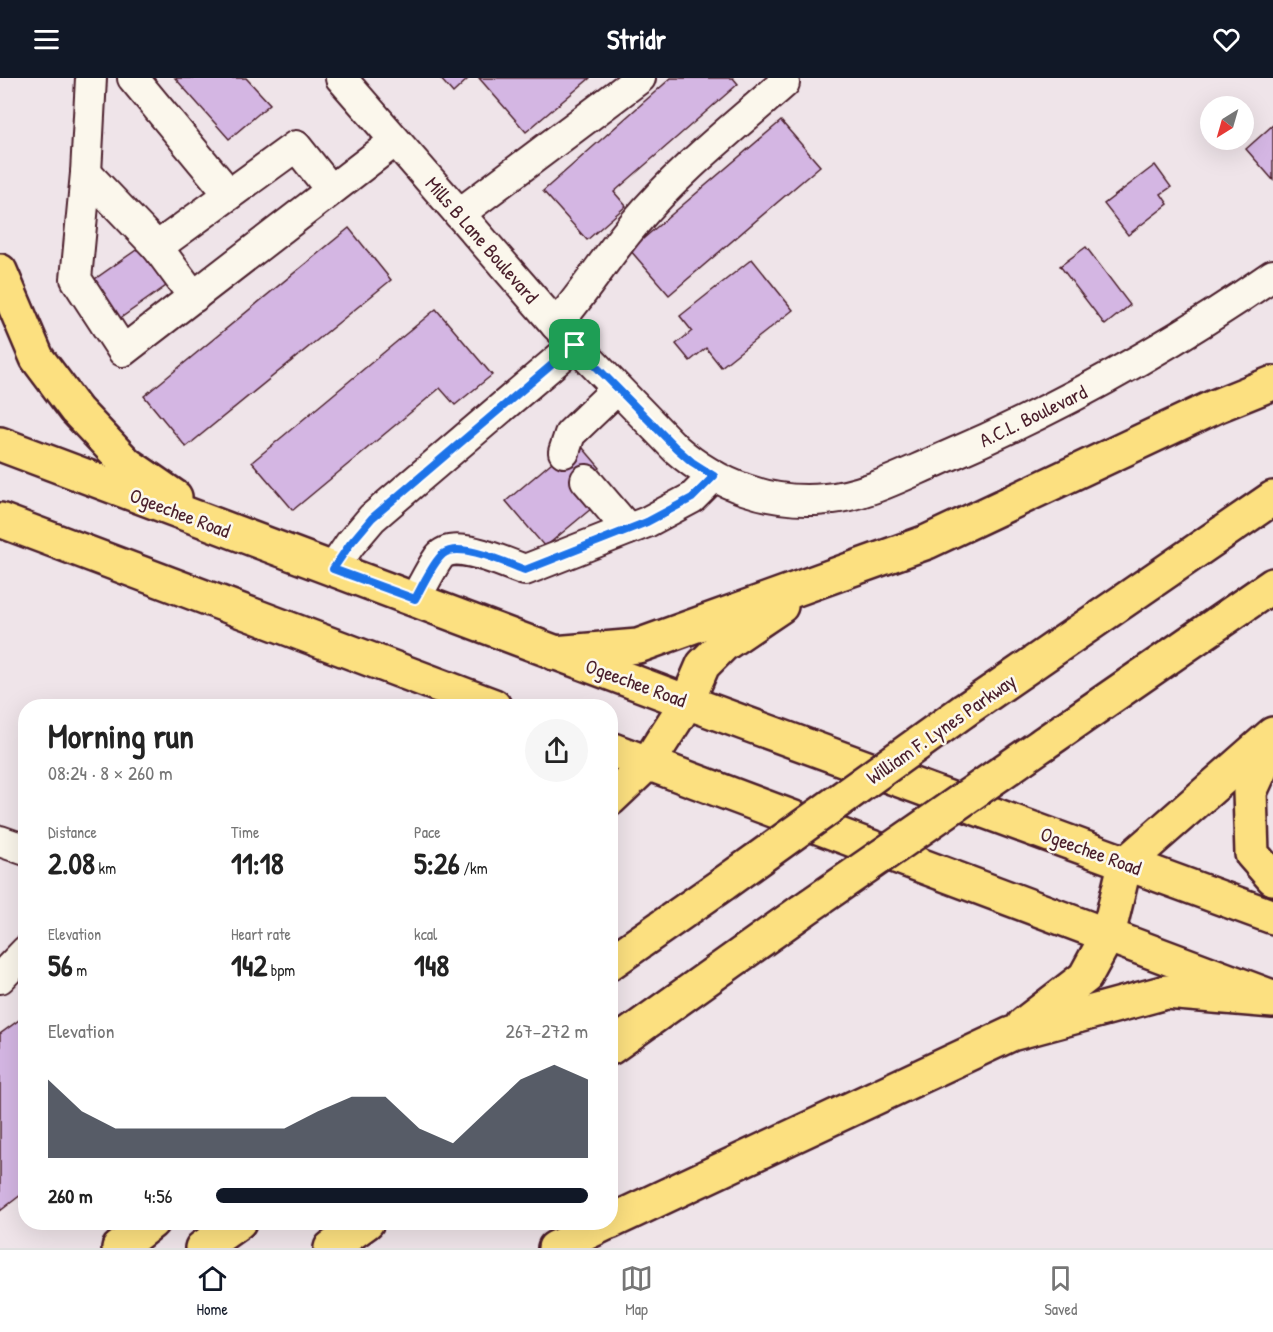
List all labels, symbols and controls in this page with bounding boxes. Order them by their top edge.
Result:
text: Stridr [607,21,666,57]
icon: menu [30,23,63,56]
icon: heart [1210,23,1243,56]
north arrow [1200,96,1254,150]
map controls [1200,96,1254,150]
street label: Mills B Lane Boulevard [420,171,545,309]
pin [549,319,600,370]
icon: arrive [558,328,591,361]
street label: A.C.L. Boulevard [975,378,1091,453]
street label: Ogeechee Road [126,481,234,544]
street label: Ogeechee Road [582,652,690,713]
street label: William F. Lynes Parkway [861,667,1021,790]
text: Morning run [48,714,194,758]
button: share [525,719,588,782]
text: 08:24 · 8 × 260 m [48,759,172,786]
street label: Ogeechee Road [1037,820,1145,881]
text: Distance [48,821,97,843]
text: Time [231,821,259,843]
text: Pace [414,821,441,843]
text: 2.08 [48,843,95,883]
text: 11:18 [231,843,284,883]
text: 5:26 [414,843,460,883]
text: km [95,857,116,879]
text: /km [460,857,488,879]
text: Elevation [48,923,101,945]
text: Heart rate [231,923,291,945]
text: kcal [414,923,437,945]
text: 56 [48,945,73,985]
text: 142 [231,945,267,985]
text: 148 [414,945,449,985]
text: m [73,959,87,981]
text: bpm [267,959,295,981]
text: Elevation [48,1017,114,1044]
text: 267–272 m [506,1017,588,1044]
text: 260 m [48,1182,93,1209]
text: 4:56 [144,1182,173,1209]
tab: Home [196,1262,229,1320]
tab: Map [620,1262,653,1320]
tab: Saved [1044,1262,1077,1320]

